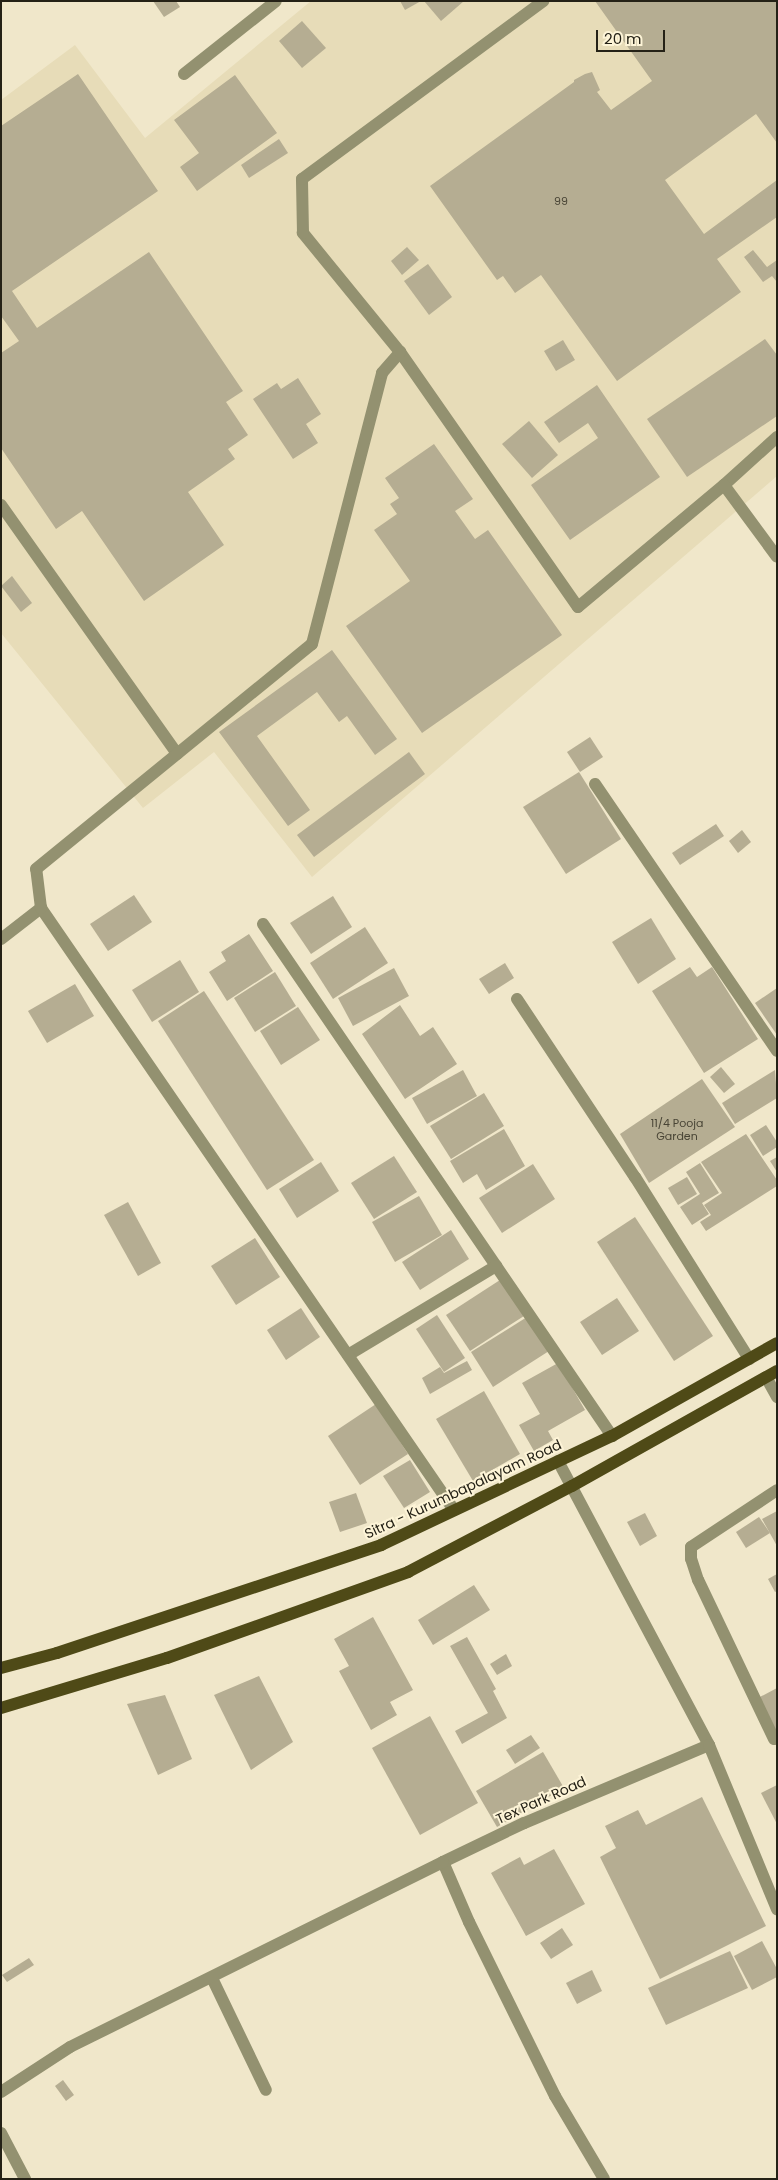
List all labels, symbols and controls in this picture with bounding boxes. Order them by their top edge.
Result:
scale bar [598,20,667,52]
text: 20 m [604,28,642,49]
house number: 99 [554,194,568,208]
house number: 11/4 Pooja Garden [651,1117,703,1143]
street label: Sitra - Kurumbapalayam Road [362,1436,564,1542]
street label: Tex Park Road [493,1773,589,1827]

